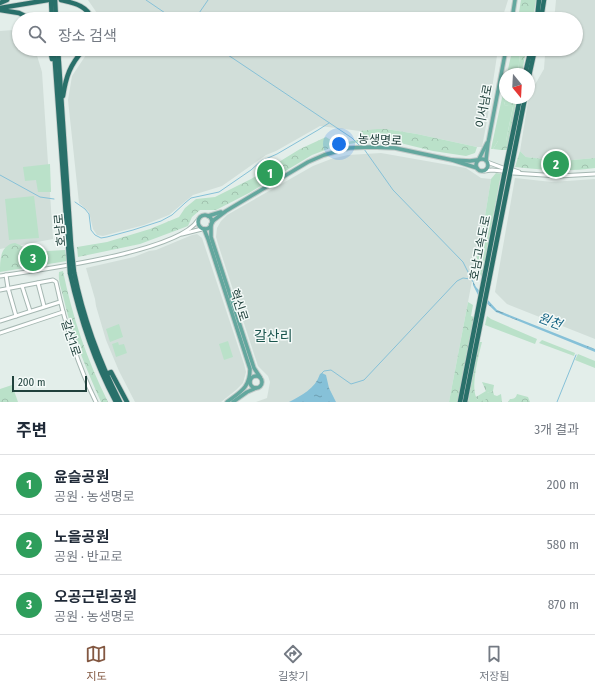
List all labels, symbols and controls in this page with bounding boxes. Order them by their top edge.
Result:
search box [12,12,583,56]
icon: search [26,23,48,45]
text: 장소 검색 [58,27,117,45]
north arrow [499,68,535,104]
street label: 이서남로 [473,83,495,129]
street label: 농생명로 [358,132,402,148]
your location [329,134,349,154]
pin: 2 [543,149,569,179]
pin: 1 [257,158,283,188]
street label: 호남로 [52,213,68,247]
street label: 호남고속도로 [467,214,493,282]
pin: 3 [20,243,46,273]
street label: 혁신로 [227,287,251,323]
water label: 원천 [536,310,565,333]
street label: 갈산1로 [59,318,83,358]
district label: 갈산리 [254,328,292,345]
scale bar [12,374,87,393]
text: 200 m [18,376,45,389]
text: 주변 [16,420,47,441]
text: 3개 결과 [534,422,579,437]
text: 윤슬공원 [54,468,109,486]
text: 1 [26,477,32,492]
text: 200 m [547,477,579,492]
text: 공원 · 농생명로 [54,489,135,504]
text: 노을공원 [54,528,109,546]
text: 2 [26,537,32,552]
text: 580 m [547,537,579,552]
text: 공원 · 반교로 [54,549,123,564]
text: 오공근린공원 [54,588,137,606]
text: 3 [26,597,32,612]
text: 870 m [548,597,579,612]
text: 공원 · 농생명로 [54,609,135,624]
tab: 지도 [85,643,107,683]
tab: 길찾기 [278,643,309,683]
tab: 저장됨 [479,643,510,683]

